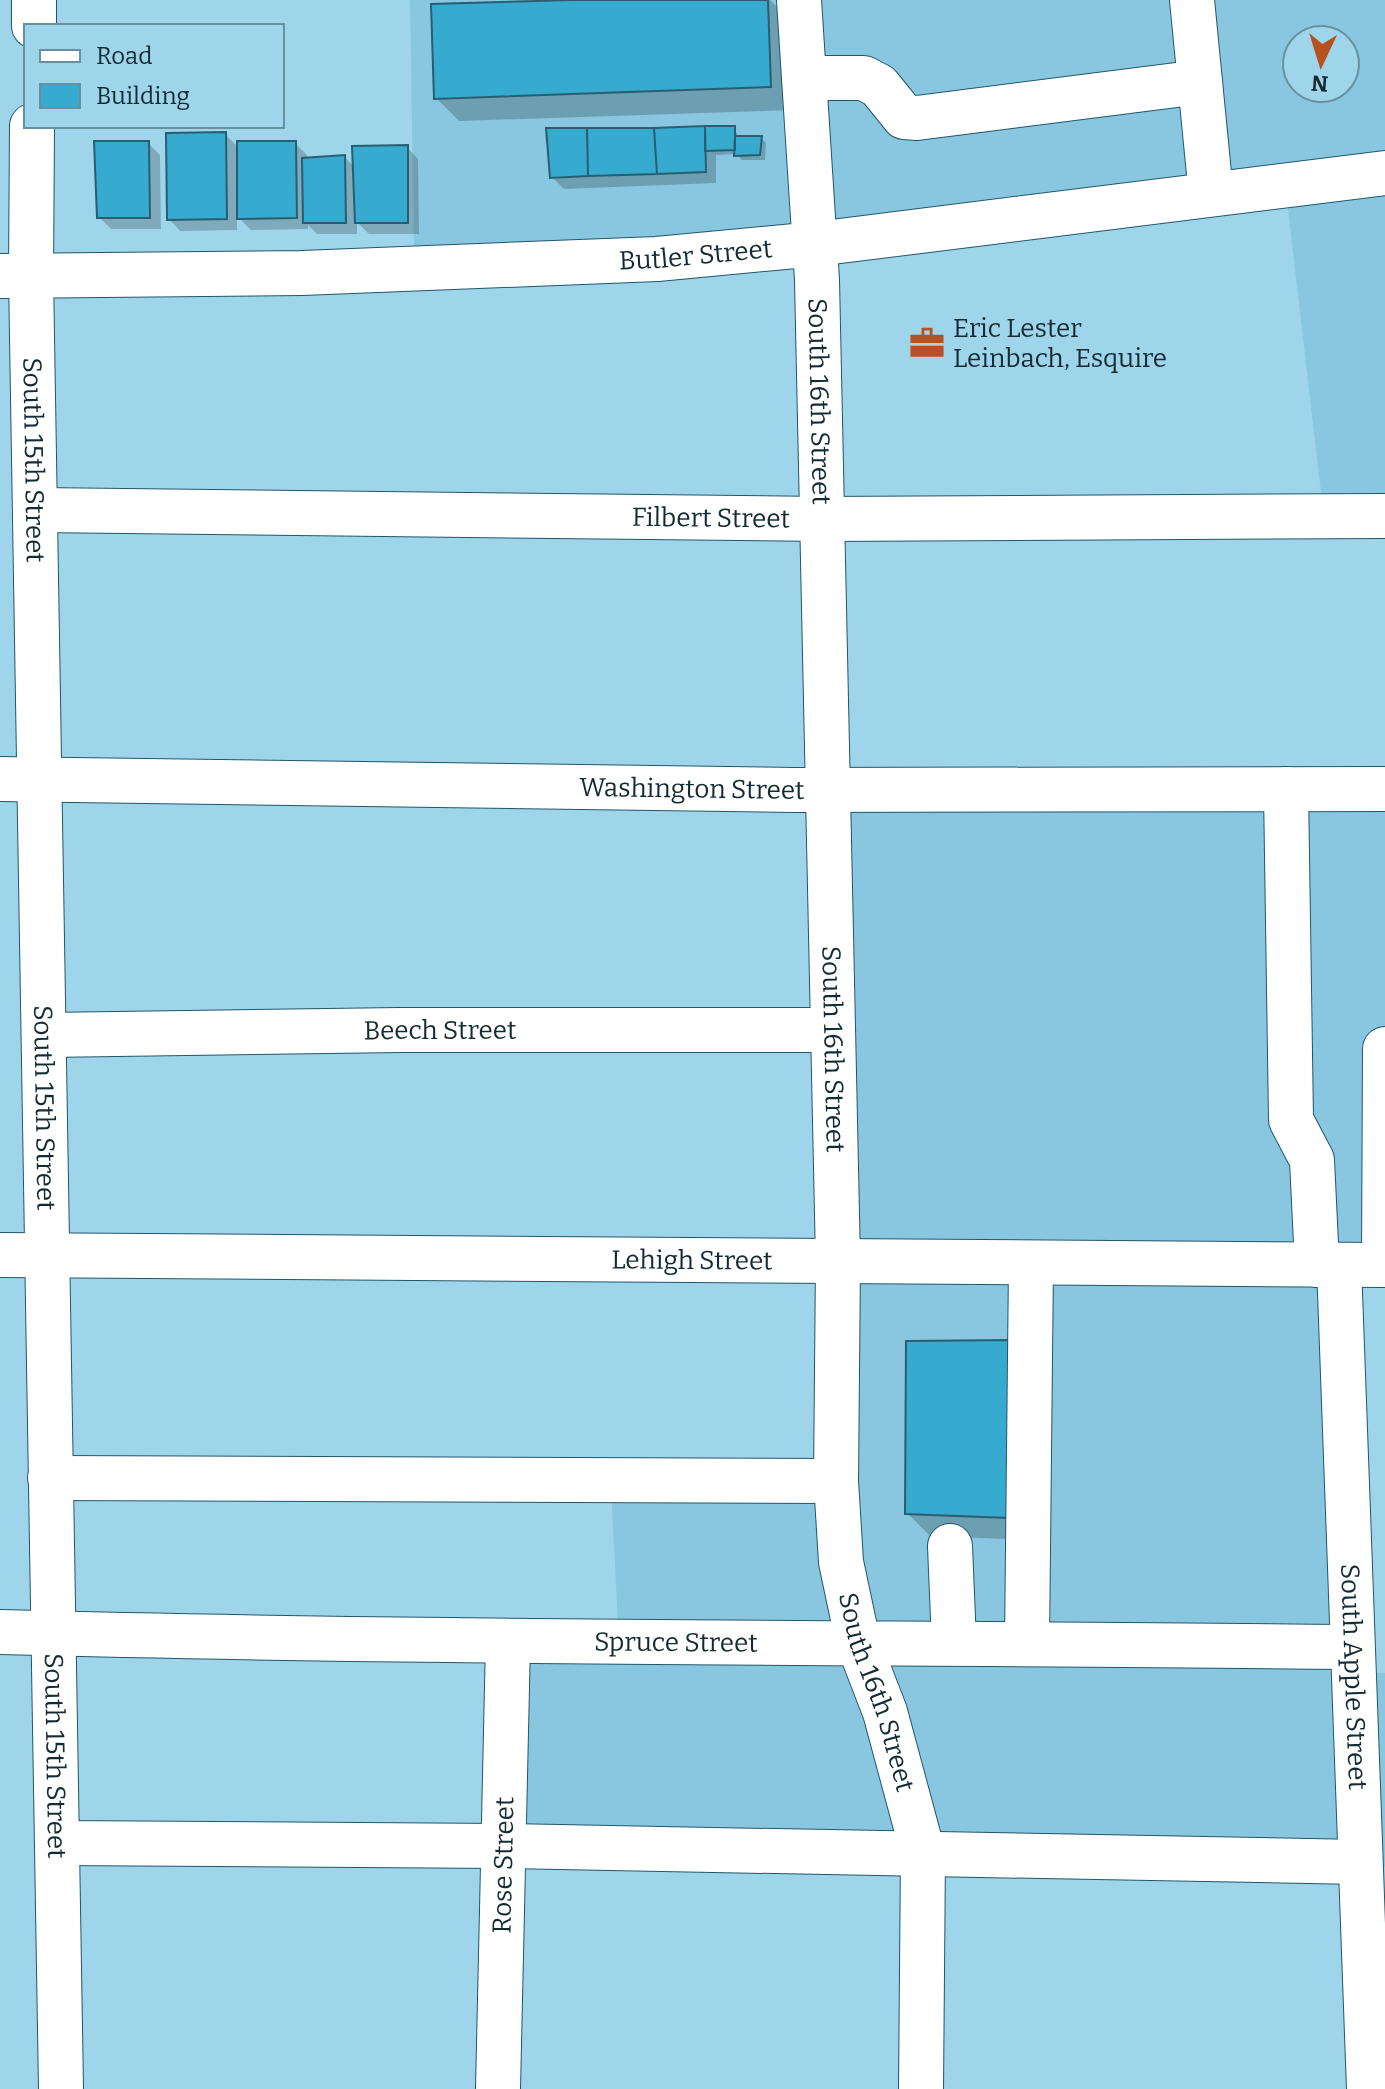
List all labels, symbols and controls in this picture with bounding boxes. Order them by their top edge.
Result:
legend [24,24,284,128]
north arrow [1281,24,1361,104]
text: Road [96,42,152,70]
text: N [1310,69,1329,98]
text: Building [96,82,190,110]
street label: Butler Street [618,233,774,276]
street label: South 16th Street [801,298,837,506]
place label: Eric Lester Leinbach, Esquire [953,313,1167,374]
office icon: Eric Lester Leinbach, Esquire [908,324,946,362]
street label: South 15th Street [16,357,51,563]
street label: Filbert Street [632,502,791,535]
street label: Washington Street [579,772,805,806]
street label: South 16th Street [815,946,851,1154]
street label: South 15th Street [27,1005,61,1211]
street label: Beech Street [363,1015,517,1047]
street label: Lehigh Street [611,1244,773,1277]
street label: South Apple Street [1334,1563,1373,1791]
street label: South 16th Street [832,1590,921,1795]
street label: Spruce Street [594,1626,758,1659]
street label: South 15th Street [38,1653,72,1859]
street label: Rose Street [486,1796,521,1934]

